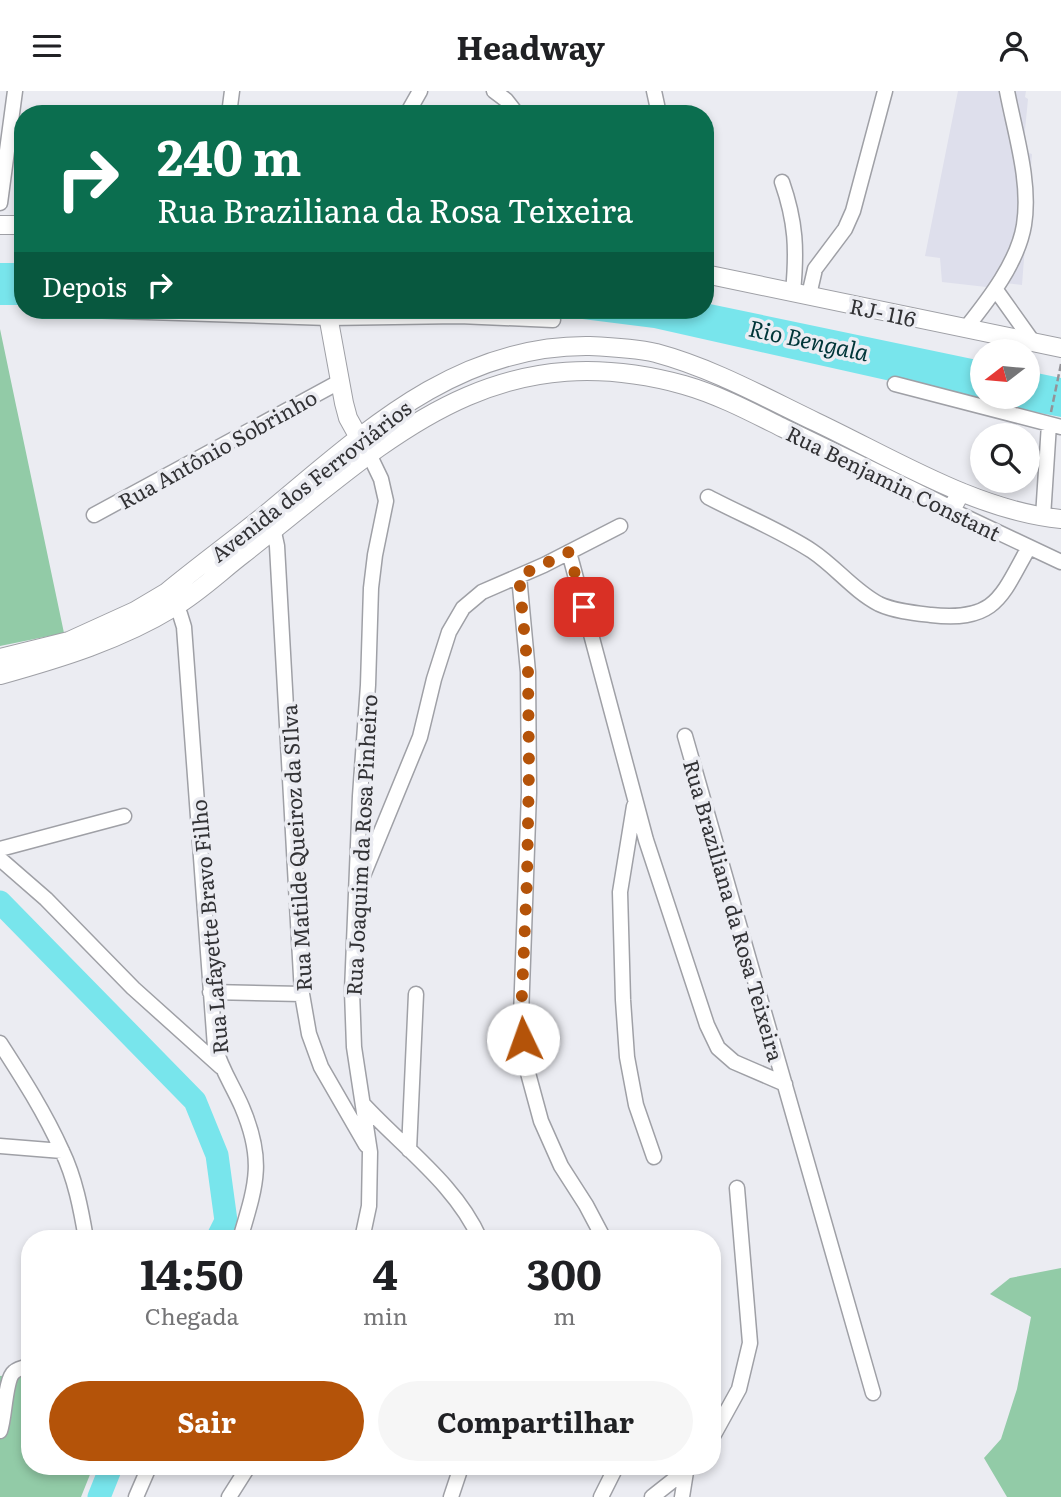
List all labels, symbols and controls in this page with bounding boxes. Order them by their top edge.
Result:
text: Headway [456,22,605,70]
icon: menu [28,27,66,65]
icon: person [995,27,1033,65]
text: 240 m [157,118,302,191]
icon: right [42,133,133,224]
text: Rua Braziliana da Rosa Teixeira [157,185,633,233]
text: Depois [42,266,127,305]
icon: right [141,266,179,304]
street label: RJ- 116 [847,289,919,333]
water label: Rio Bengala [746,310,872,368]
north arrow [970,339,1040,409]
map controls [970,339,1040,493]
street label: Rua Antônio Sobrinho [112,380,322,516]
street label: Avenida dos Ferroviários [203,392,417,568]
street label: Rua Benjamin Constant [782,417,1007,548]
button: search [970,423,1040,493]
pin [554,577,614,637]
icon: arrive [565,588,603,626]
street label: Rua Joaquim da Rosa Pinheiro [337,693,383,997]
street label: Rua Matilde Queiroz da SIlva [272,703,318,992]
street label: Rua Braziliana da Rosa Teixeira [677,755,793,1065]
street label: Rua Lafayette Bravo Filho [181,798,235,1056]
position arrow [486,1002,560,1076]
text: 14:50 [140,1241,244,1303]
text: 4 [373,1241,398,1303]
text: 300 [527,1241,602,1303]
text: Chegada [145,1298,239,1332]
text: min [363,1298,408,1332]
text: m [553,1298,576,1332]
button: Sair [49,1381,364,1461]
button: Compartilhar [378,1381,693,1461]

